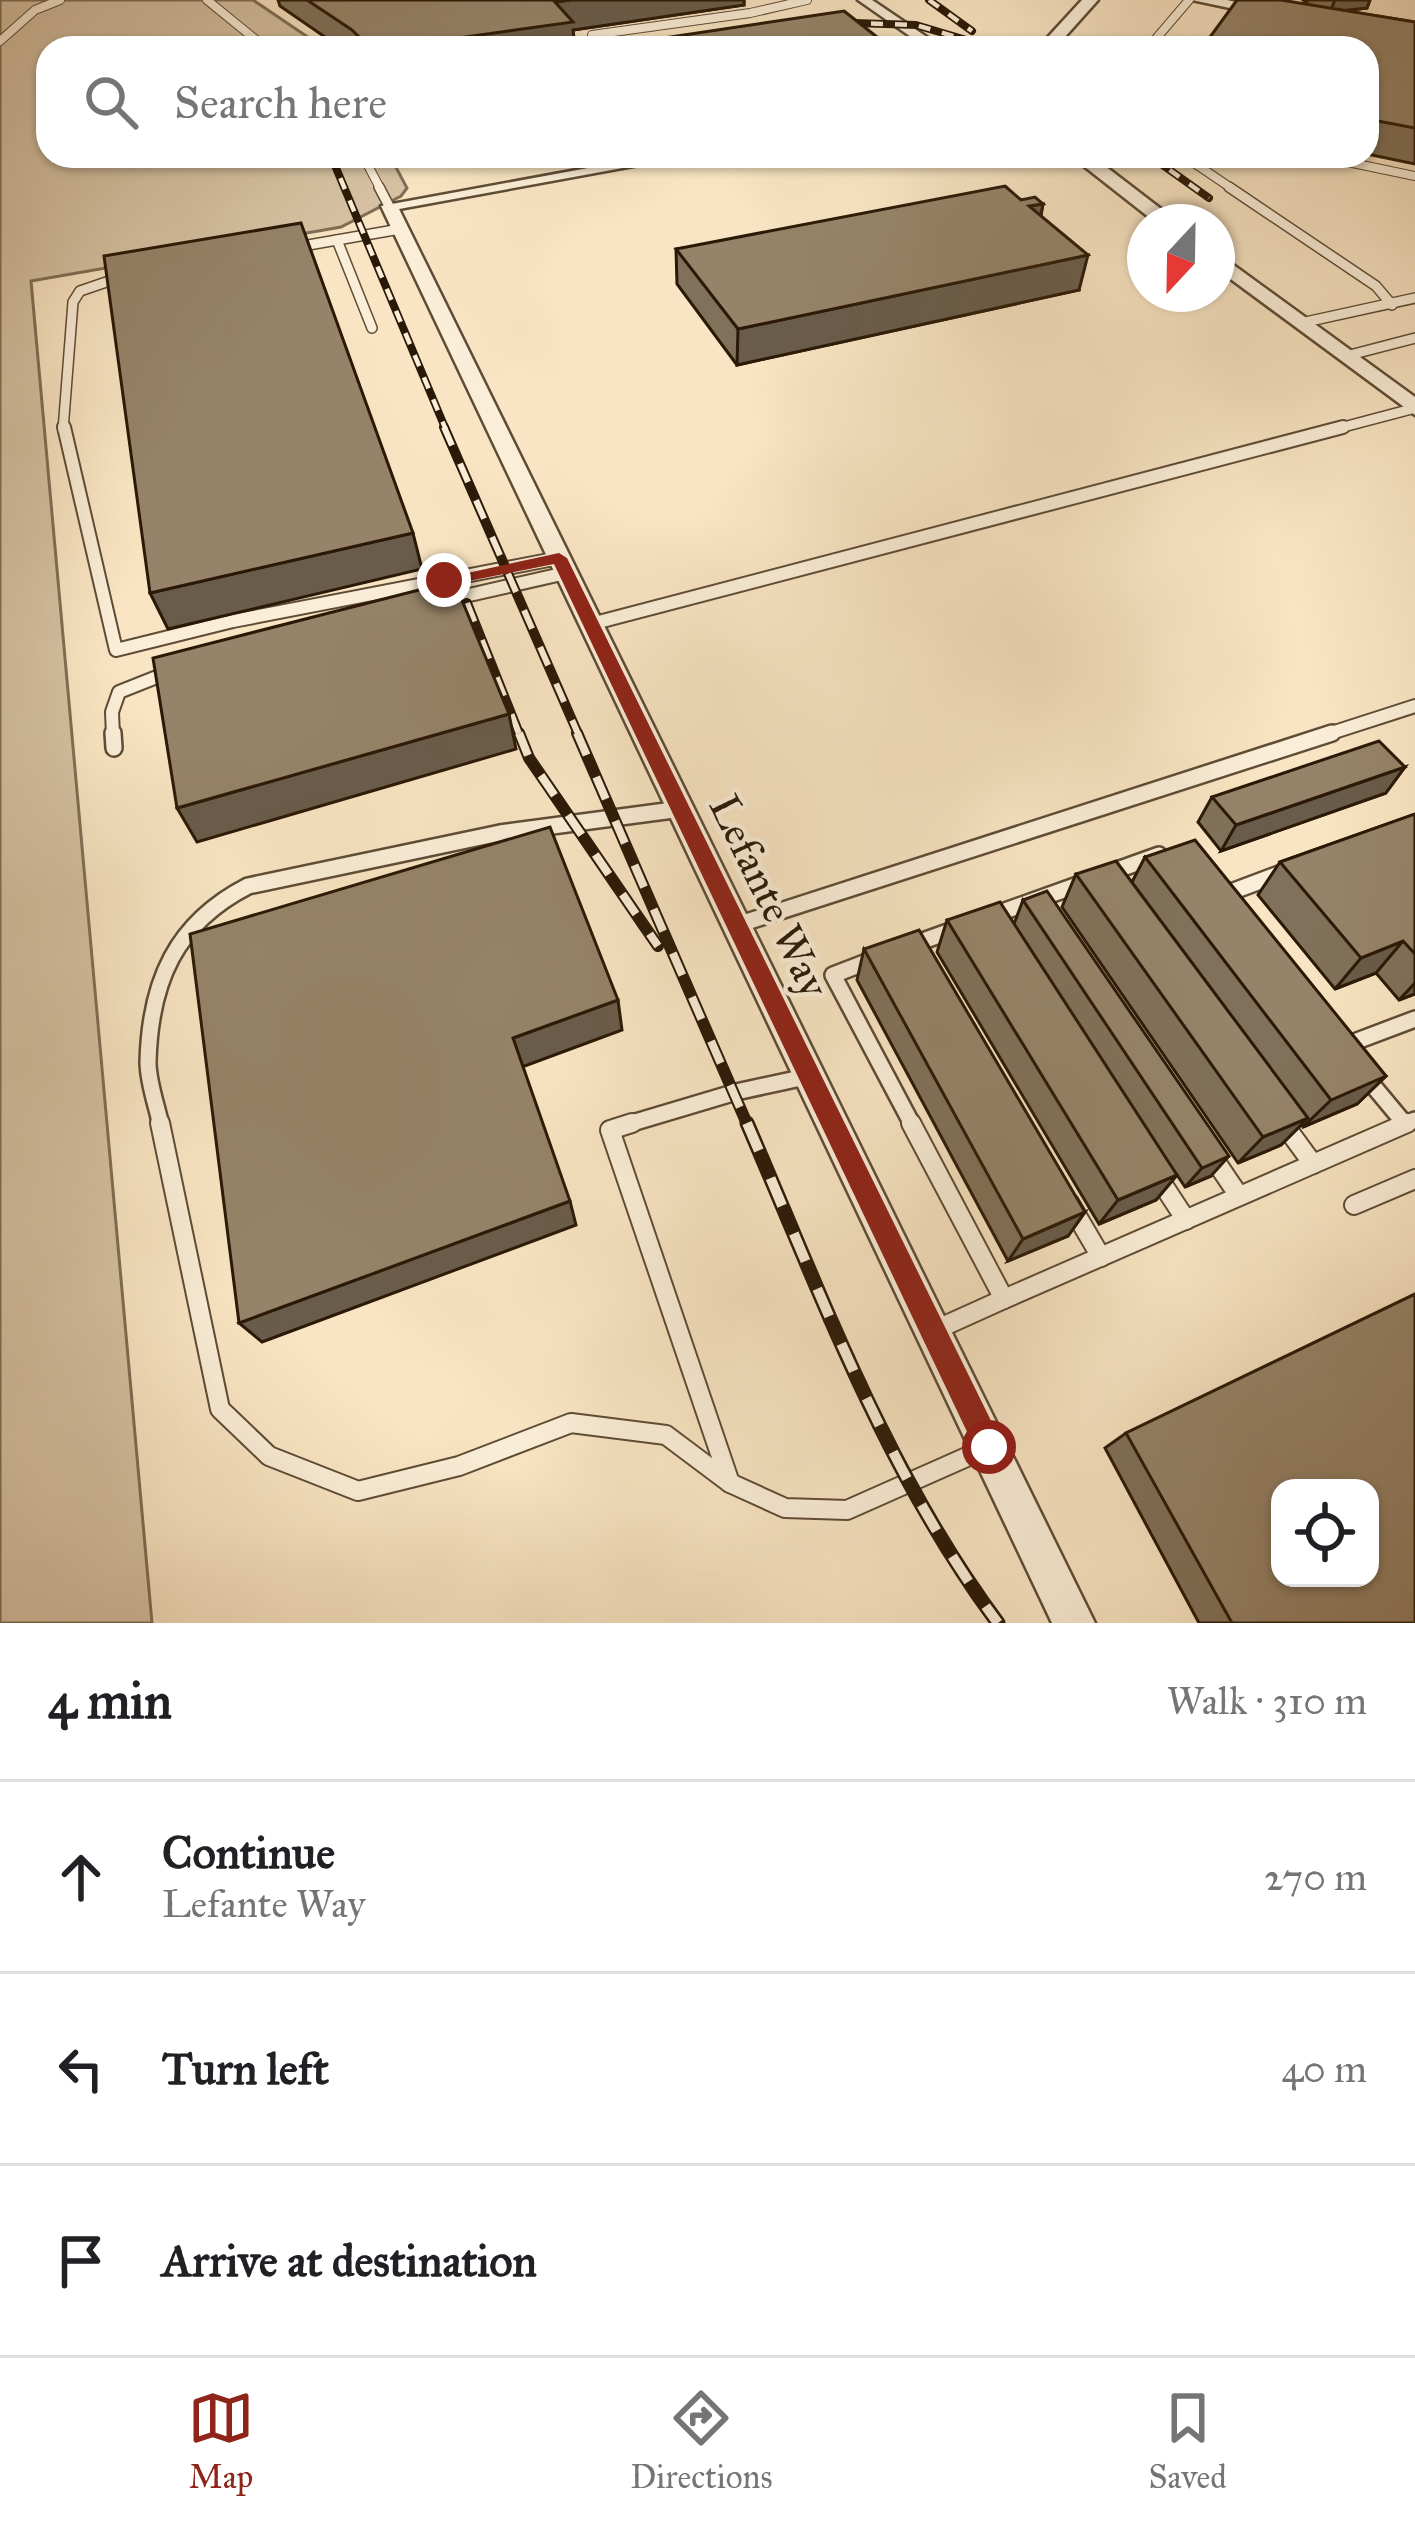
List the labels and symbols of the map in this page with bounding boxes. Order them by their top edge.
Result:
north arrow [1127,204,1235,312]
route end [417,553,471,607]
street label: Lefante Way [698,786,841,1007]
route start [962,1420,1016,1474]

